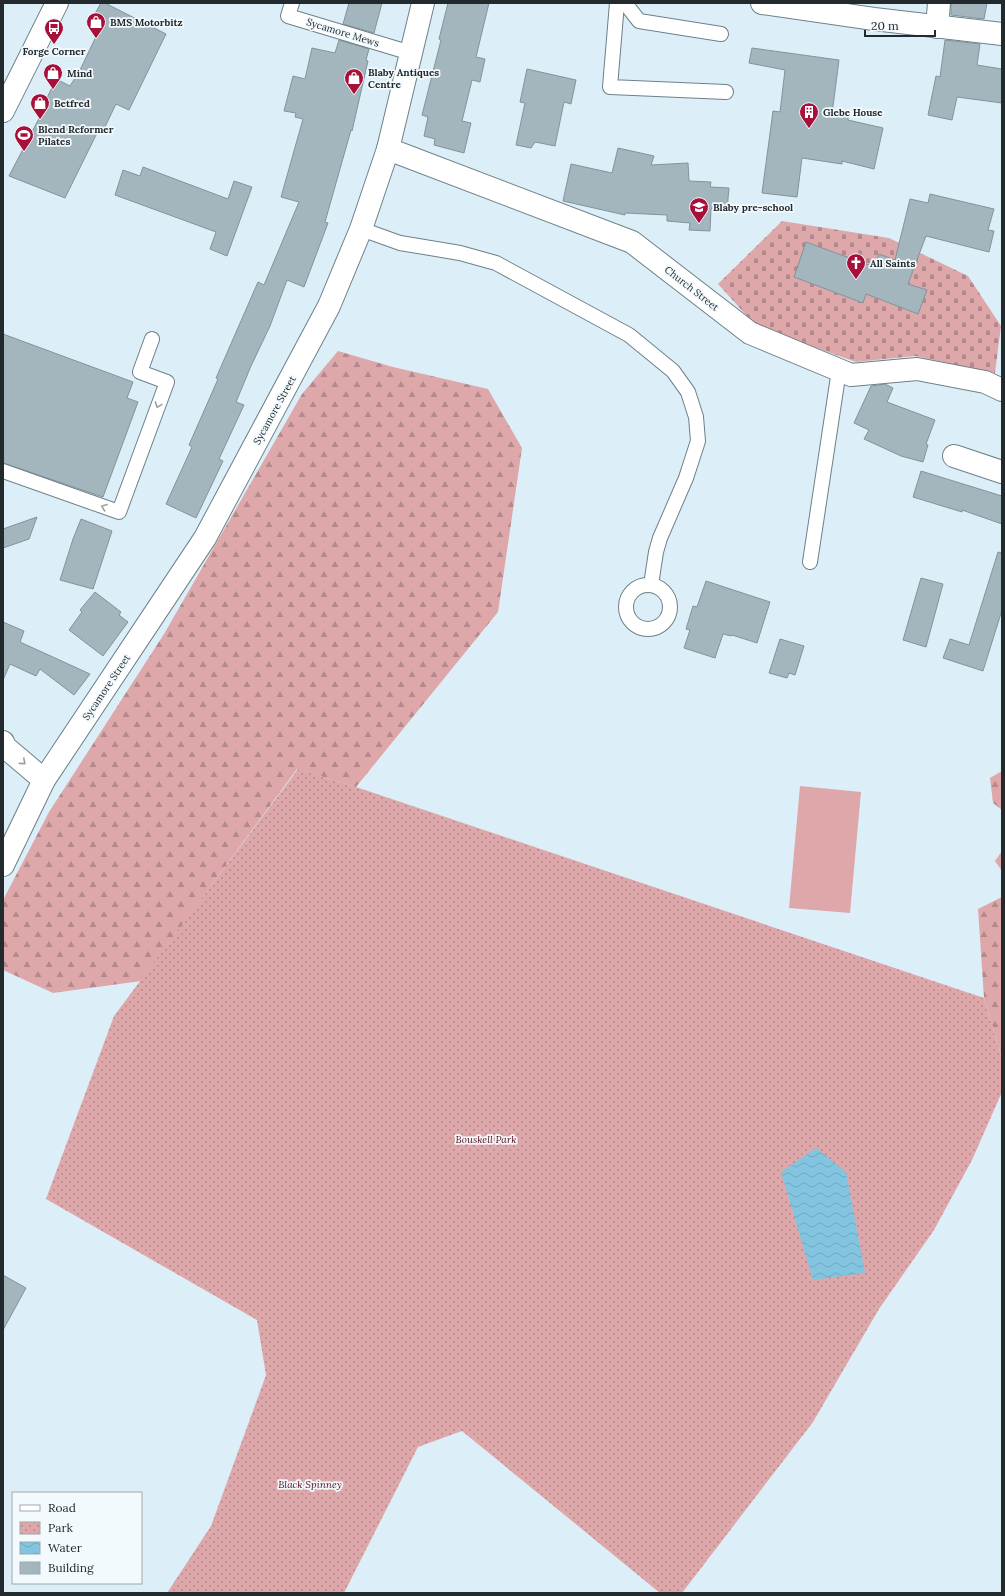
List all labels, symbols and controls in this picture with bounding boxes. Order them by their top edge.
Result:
shop icon: BMS Motorbitz [85,11,107,39]
scale bar [865,12,935,38]
street label: Sycamore Mews [305,15,381,50]
place label: BMS Motorbitz [110,16,183,29]
bus stop icon: Forge Corner [43,17,65,45]
text: 20 m [871,18,899,33]
place label: Forge Corner [22,45,86,58]
shop icon: Mind [42,62,64,90]
place label: Blaby Antiques Centre [368,66,439,91]
place label: Mind [67,67,92,80]
shop icon: Blaby Antiques Centre [343,67,365,95]
shop icon: Betfred [29,92,51,120]
place label: Betfred [54,97,90,110]
building icon: Glebe House [798,101,820,129]
place label: Glebe House [823,106,883,119]
place label: Blend Reformer Pilates [38,123,114,148]
sports icon: Blend Reformer Pilates [13,124,35,152]
school or university icon: Blaby pre-school [688,196,710,224]
place label: Blaby pre-school [713,201,793,214]
church icon: All Saints [845,252,867,280]
place label: All Saints [870,257,915,270]
street label: Church Street [662,263,722,314]
street label: Sycamore Street [250,373,299,447]
one-way arrow [154,401,163,408]
one-way arrow [101,504,108,512]
street label: Sycamore Street [80,652,133,723]
one-way arrow [18,757,25,764]
park label: Bouskell Park [456,1133,516,1146]
park label: Black Spinney [278,1478,342,1491]
legend [12,1492,142,1584]
text: Road [48,1500,76,1515]
text: Park [48,1520,74,1535]
text: Water [48,1540,83,1555]
text: Building [48,1560,94,1575]

